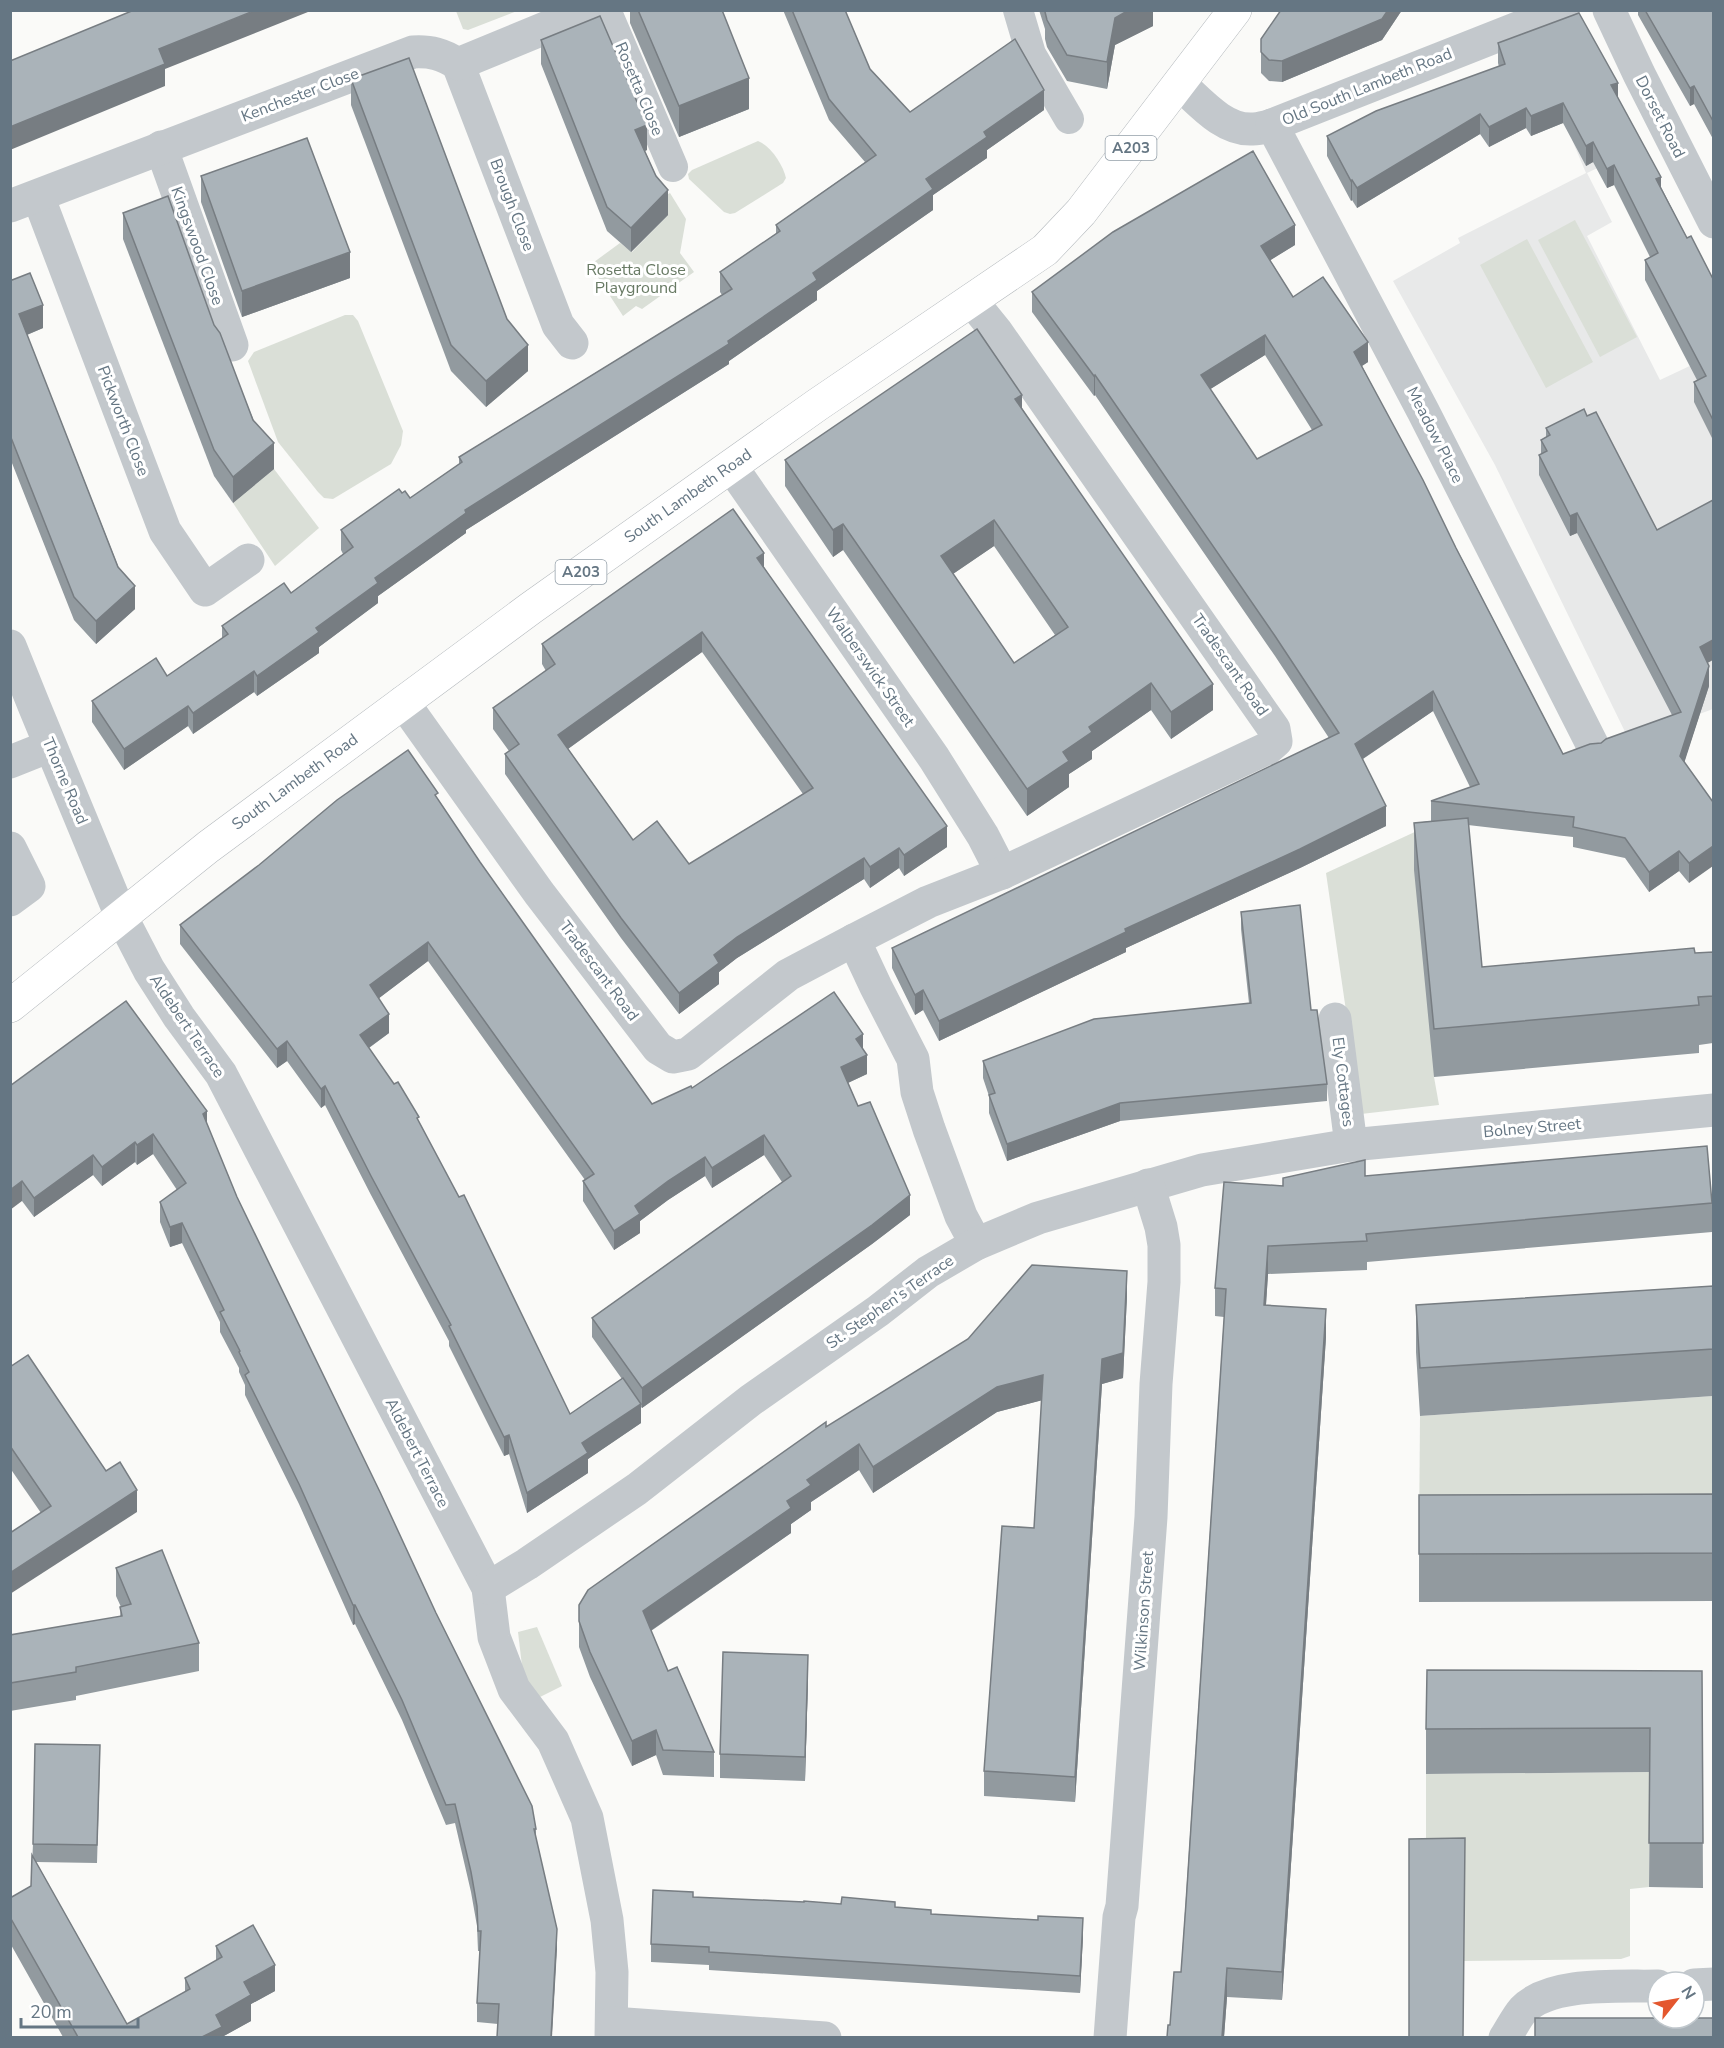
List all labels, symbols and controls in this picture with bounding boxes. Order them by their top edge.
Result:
street label: Rosetta Close [609,39,669,139]
street label: Old South Lambeth Road [1279,43,1455,131]
street label: Kenchester Close [238,62,362,128]
street label: Dorset Road [1630,72,1690,162]
road number: A203 [1106,136,1156,160]
street label: Brough Close [484,156,540,254]
street label: Kingswood Close [165,184,229,308]
park label: Rosetta Close Playground [586,259,686,299]
street label: Pickworth Close [92,363,154,479]
street label: Meadow Place [1401,383,1469,487]
street label: South Lambeth Road [620,444,756,548]
road number: A203 [556,560,606,584]
street label: Walberswick Street [820,603,920,732]
street label: Tradescant Road [1187,610,1273,720]
street label: South Lambeth Road [227,729,363,835]
street label: Thorne Road [37,734,93,828]
street label: Tradescant Road [554,916,644,1026]
street label: Aldebert Terrace [144,970,230,1082]
street label: Ely Cottages [1327,1036,1359,1128]
street label: Bolney Street [1482,1113,1582,1143]
street label: St. Stephen's Terrace [822,1250,958,1354]
street label: Aldebert Terrace [380,1394,454,1512]
street label: Wilkinson Street [1129,1550,1159,1672]
north arrow [1646,1970,1706,2030]
text: N [1675,1982,1701,2004]
scale bar [21,1991,138,2029]
text: 20 m [30,2000,72,2024]

